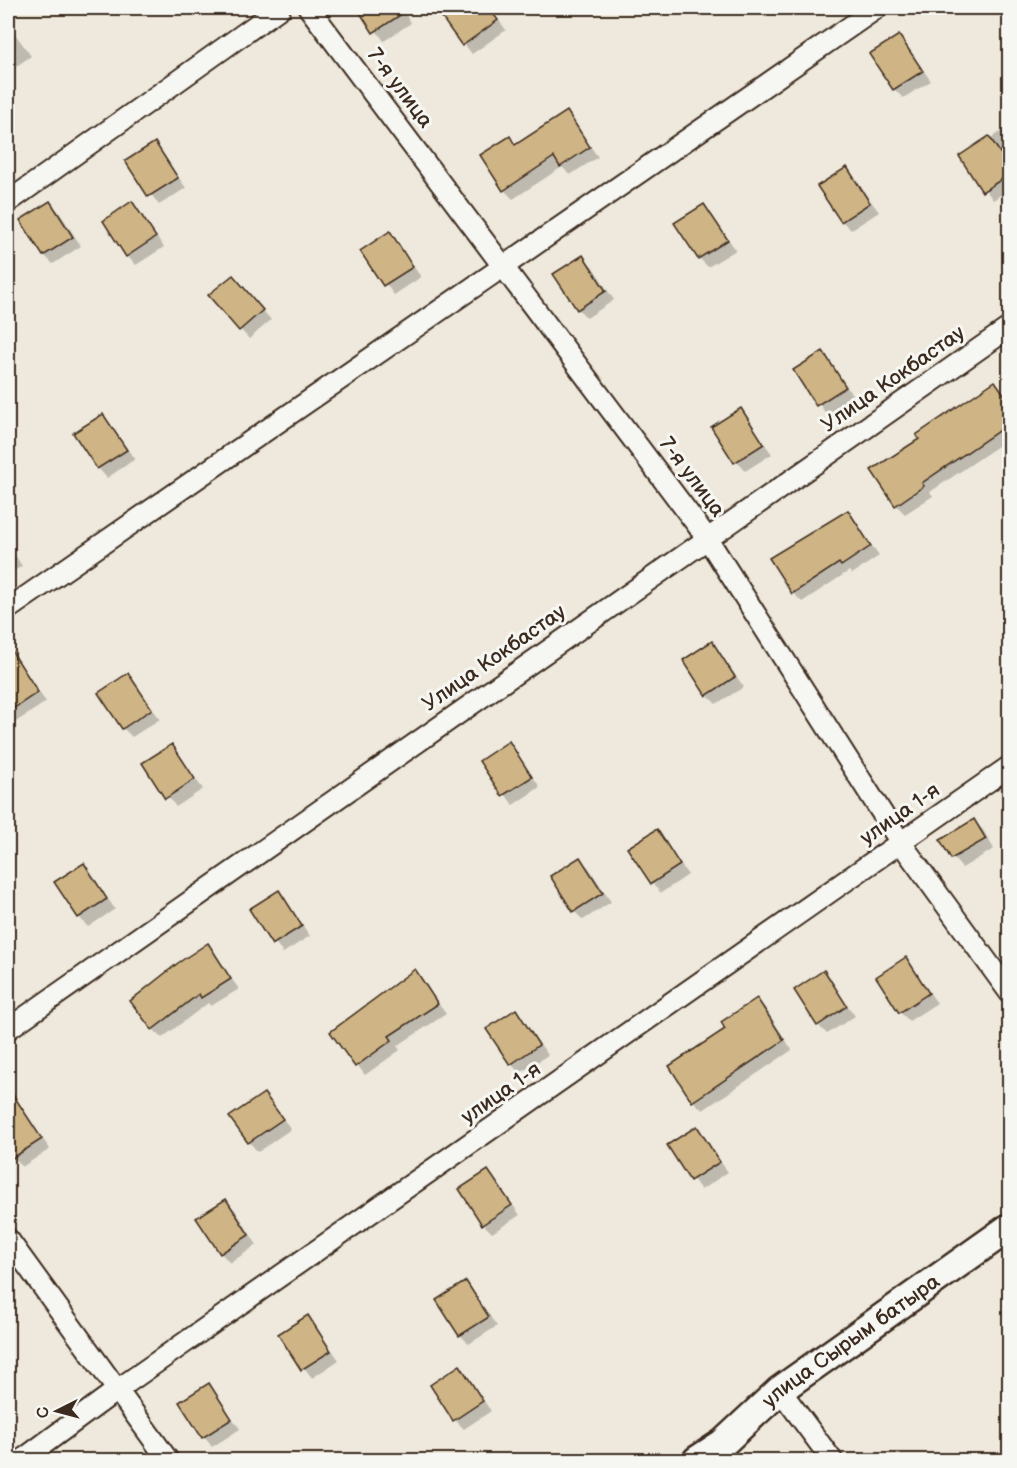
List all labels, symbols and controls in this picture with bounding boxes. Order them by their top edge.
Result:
street label: 7-я улица [362,43,438,133]
street label: Улица Кокбастау [817,320,970,438]
street label: 7-я улица [654,432,730,522]
street label: Улица Кокбастау [418,599,571,717]
street label: улица 1-я [855,778,945,850]
street label: улица 1-я [456,1057,546,1129]
street label: улица Сырым батыра [757,1268,945,1413]
north arrow [27,1381,87,1441]
text: С [34,1406,54,1419]

